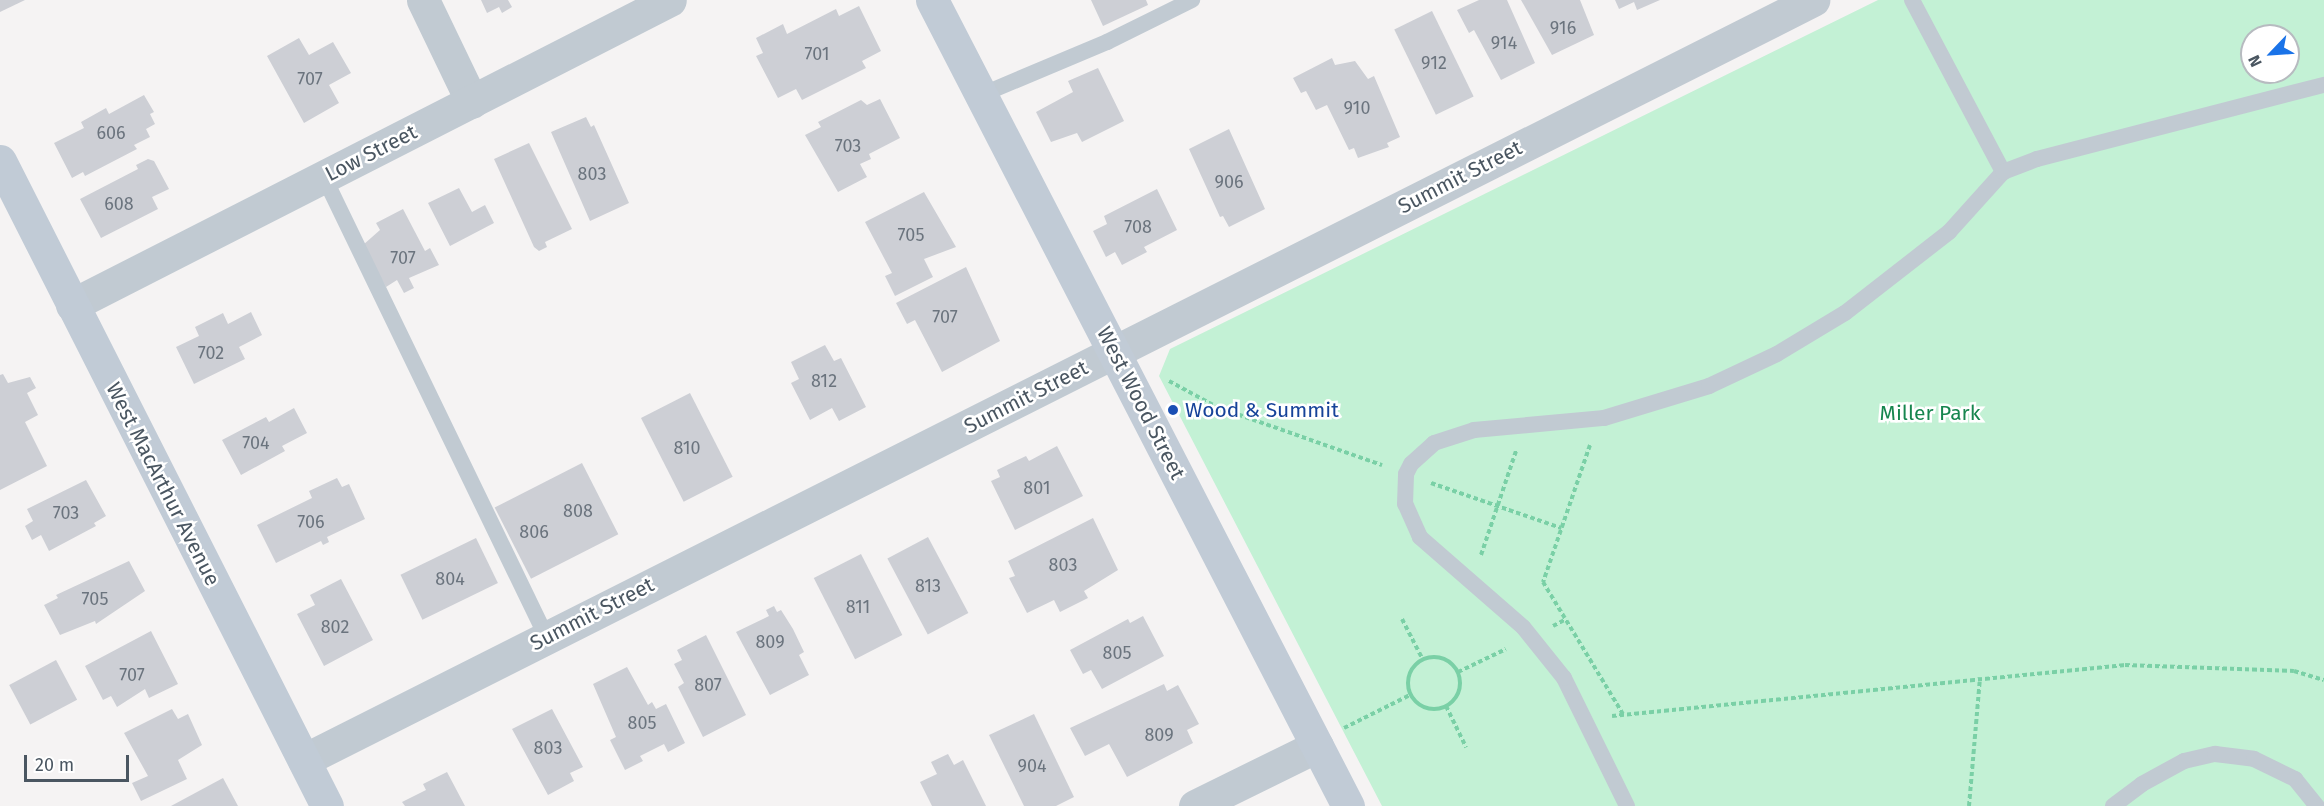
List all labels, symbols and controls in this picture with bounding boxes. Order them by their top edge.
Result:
house number: 916 [1550,17,1576,39]
north arrow [2240,24,2300,84]
house number: 914 [1491,32,1517,54]
house number: 701 [804,43,830,65]
house number: 912 [1421,52,1447,74]
text: N [2244,52,2266,70]
house number: 707 [297,68,323,90]
house number: 910 [1344,97,1370,119]
street label: Low Street [321,119,421,187]
house number: 606 [96,122,126,144]
house number: 703 [835,135,861,157]
street label: Summit Street [1394,135,1526,219]
house number: 803 [578,163,606,185]
house number: 906 [1214,171,1244,193]
house number: 608 [104,193,134,215]
house number: 708 [1124,216,1152,238]
house number: 705 [898,224,924,246]
house number: 707 [390,247,416,269]
house number: 707 [932,306,958,328]
street label: West Wood Street [1092,322,1190,484]
house number: 702 [198,342,224,364]
street label: Summit Street [960,355,1092,439]
house number: 812 [811,370,837,392]
street label: West MacArthur Avenue [101,378,225,590]
place label: Wood & Summit [1185,397,1339,423]
park label: Miller Park [1880,400,1980,426]
marker: Wood & Summit [1166,403,1180,417]
house number: 704 [242,432,270,454]
house number: 810 [673,437,701,459]
house number: 801 [1023,477,1051,499]
house number: 808 [563,500,593,522]
house number: 703 [53,502,79,524]
house number: 706 [297,511,325,533]
house number: 806 [519,521,549,543]
house number: 803 [1049,554,1077,576]
house number: 804 [435,568,465,590]
street label: Summit Street [526,572,658,656]
house number: 813 [915,575,941,597]
house number: 705 [82,588,108,610]
house number: 811 [846,596,870,618]
house number: 802 [321,616,349,638]
house number: 809 [755,631,785,653]
house number: 805 [1103,642,1131,664]
house number: 707 [119,664,145,686]
house number: 807 [694,674,722,696]
house number: 805 [628,712,656,734]
house number: 809 [1144,724,1174,746]
house number: 803 [534,737,562,759]
scale bar [27,743,132,781]
text: 20 m [35,754,74,776]
house number: 904 [1017,755,1047,777]

